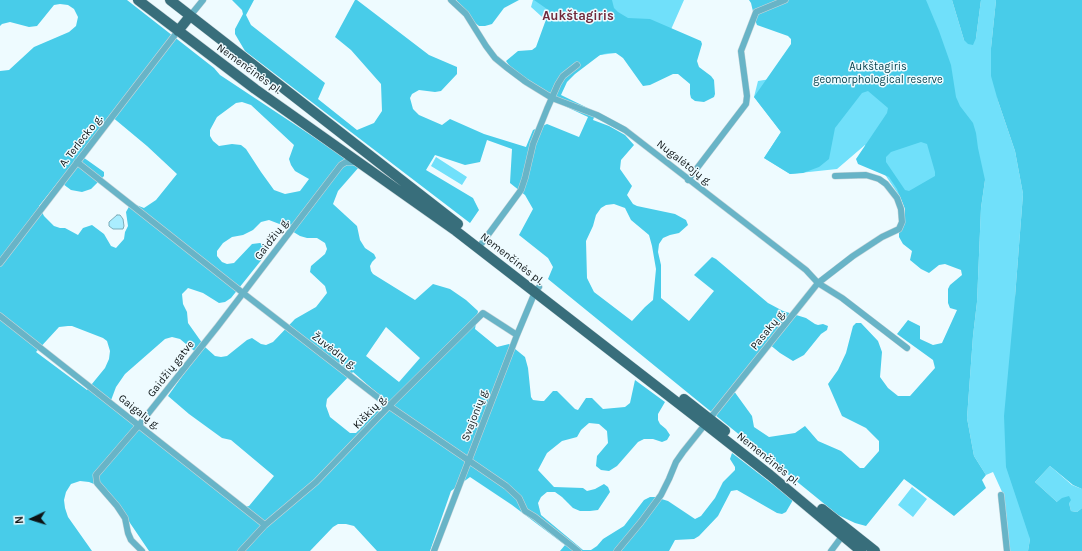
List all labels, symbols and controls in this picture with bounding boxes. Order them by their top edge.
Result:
district label: Aukštagiris [542,8,614,24]
street label: Nemenčinės pl. [214,41,284,97]
park label: Aukštagiris geomorphological reserve [813,60,943,86]
street label: A. Terlecko g. [57,112,105,170]
street label: Nugalėtojų g. [654,137,714,189]
street label: Gaidžių g. [252,216,292,262]
street label: Nemenčinės pl. [478,230,546,288]
street label: Pasakų g. [748,307,788,353]
street label: Žuvėdrų g. [309,330,359,372]
street label: Gaidžių gatve [145,338,197,400]
street label: Svajonių g. [459,387,491,443]
street label: Gaigalų g. [116,392,162,432]
street label: Kiškių g. [350,392,390,432]
street label: Nemenčinės pl. [734,430,802,488]
north arrow [12,499,52,539]
text: N [13,515,26,524]

